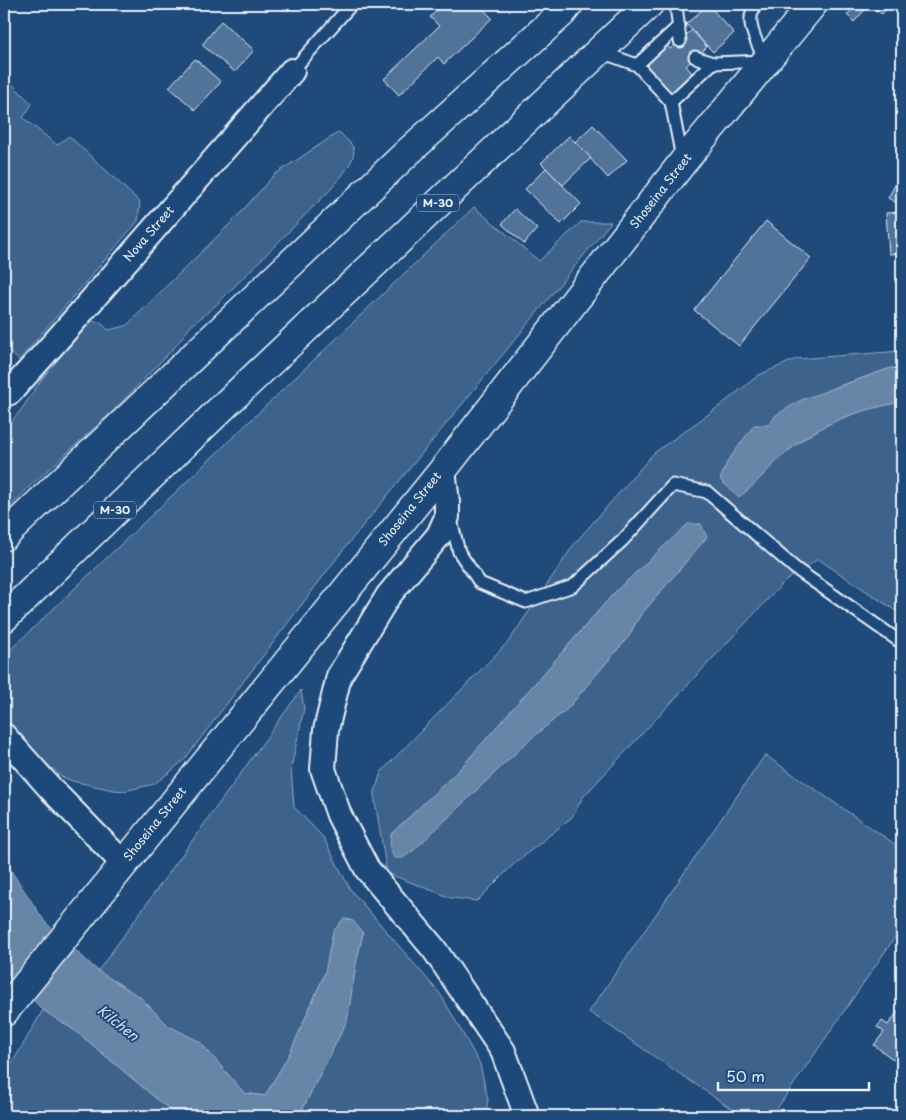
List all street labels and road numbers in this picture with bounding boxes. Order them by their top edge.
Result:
street label: Shoseina Street [625,149,695,232]
road number: М-30 [417,194,459,212]
street label: Nova Street [119,201,178,265]
street label: Shoseina Street [374,467,445,549]
road number: М-30 [94,502,136,518]
street label: Shoseina Street [119,782,190,864]

